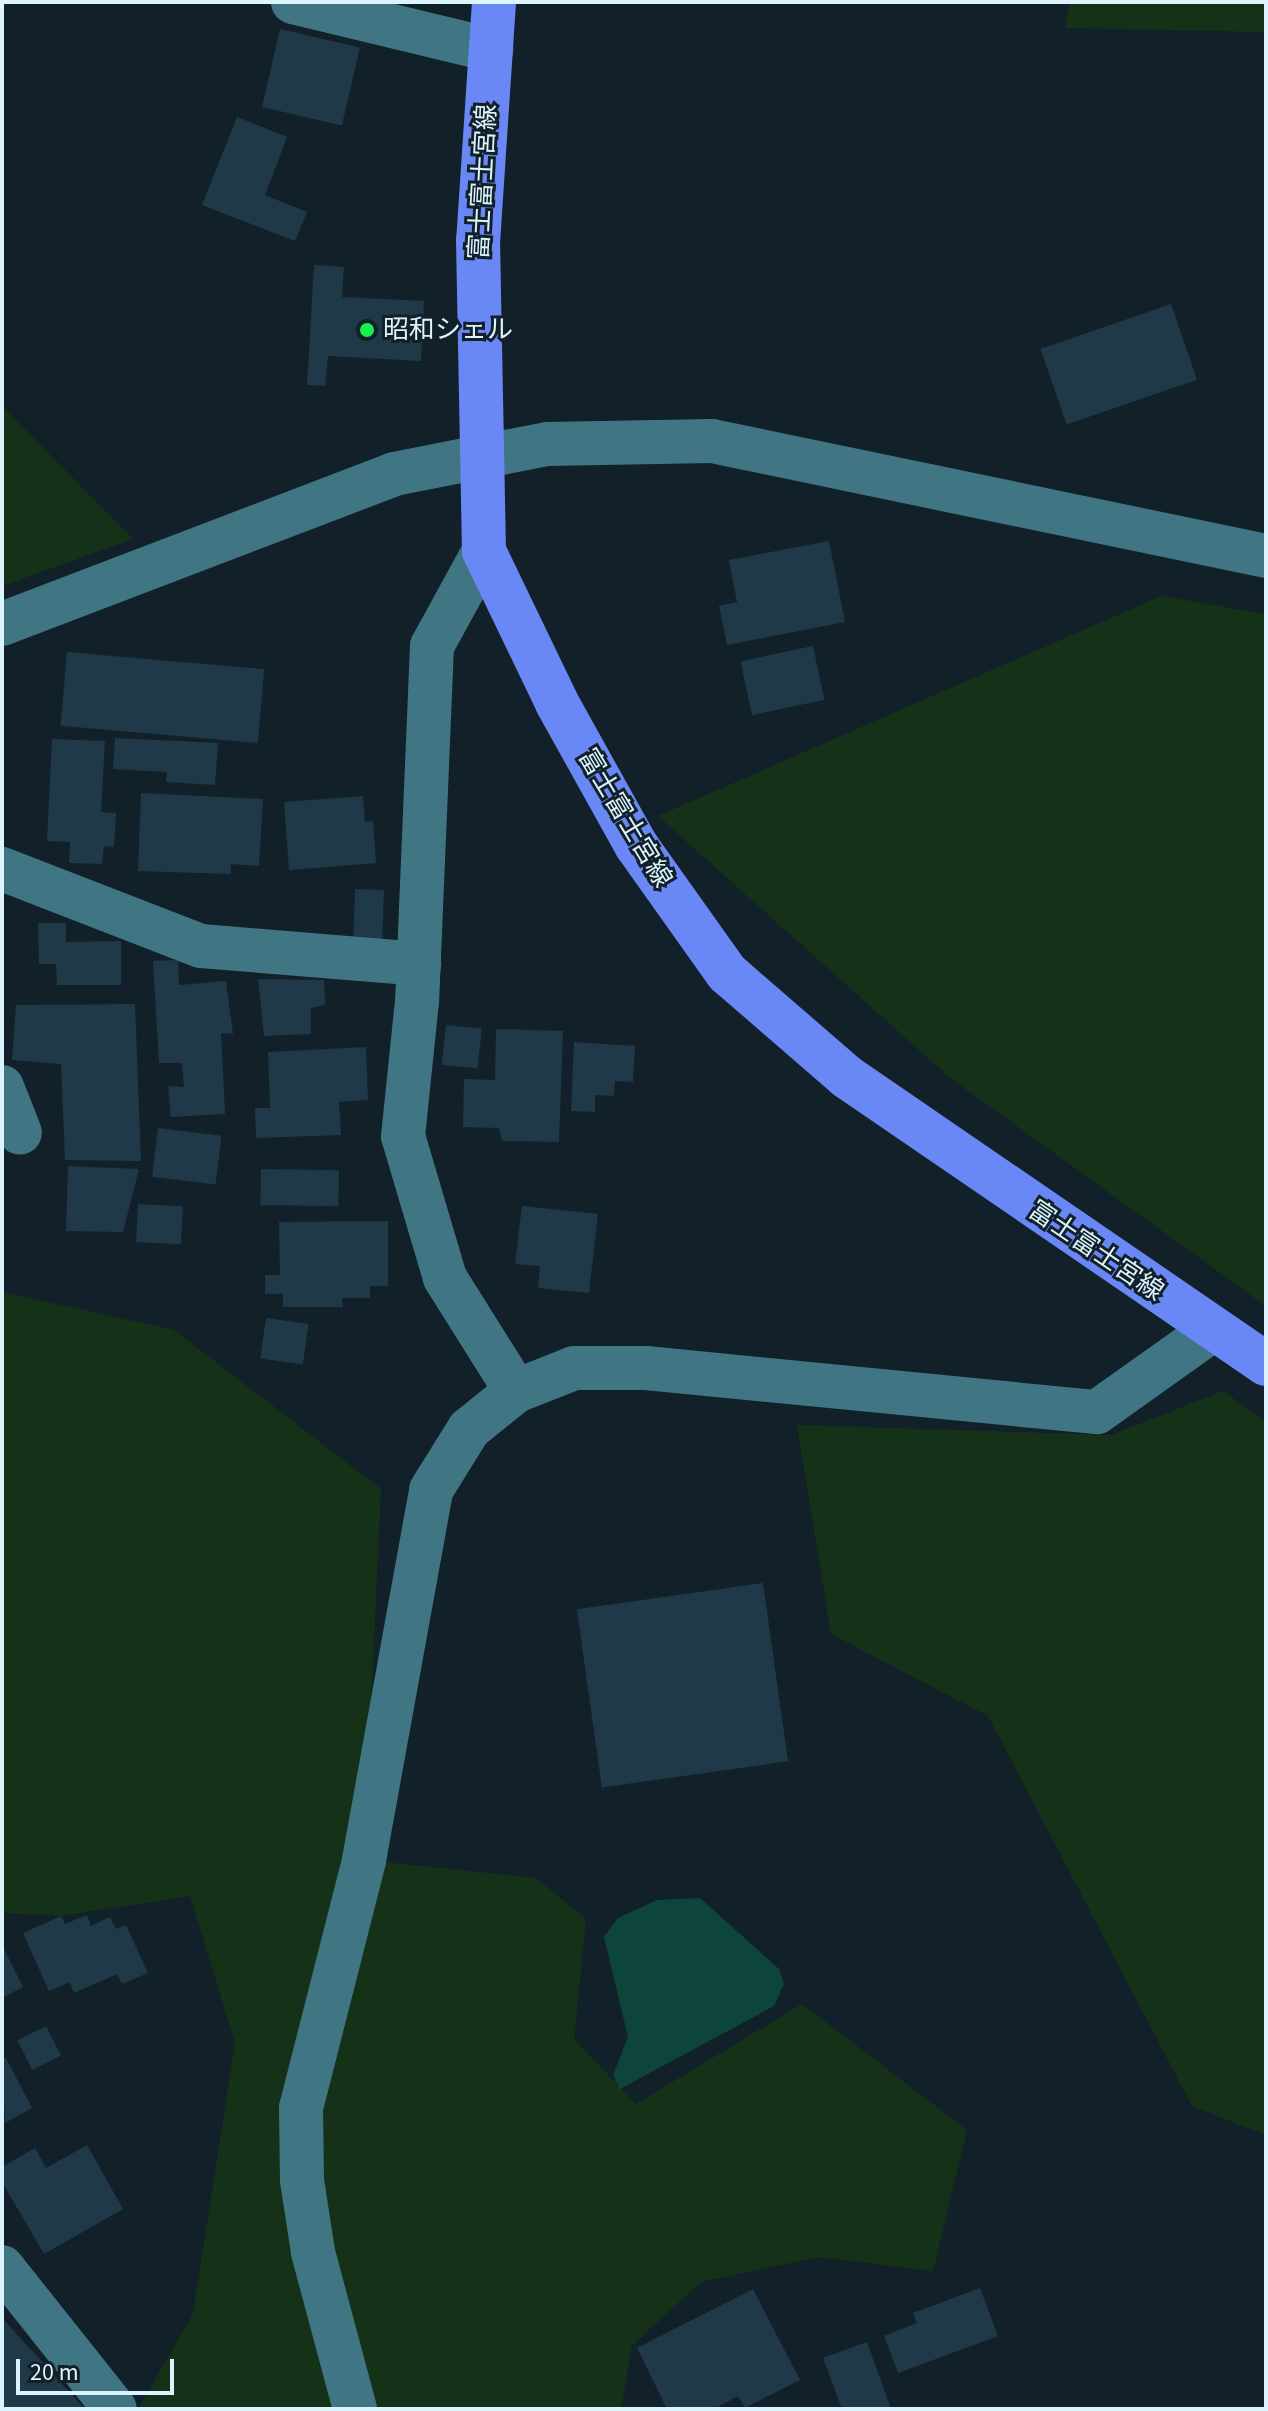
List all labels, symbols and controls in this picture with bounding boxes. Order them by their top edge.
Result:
street label: 富士富士宮線 [463,103,503,261]
place label: 昭和シェル [383,314,513,346]
marker: 昭和シェル [358,321,376,339]
street label: 富士富士宮線 [571,743,679,893]
street label: 富士富士宮線 [1023,1194,1169,1308]
scale bar [20,2343,178,2393]
text: 20 m [30,2355,79,2390]

